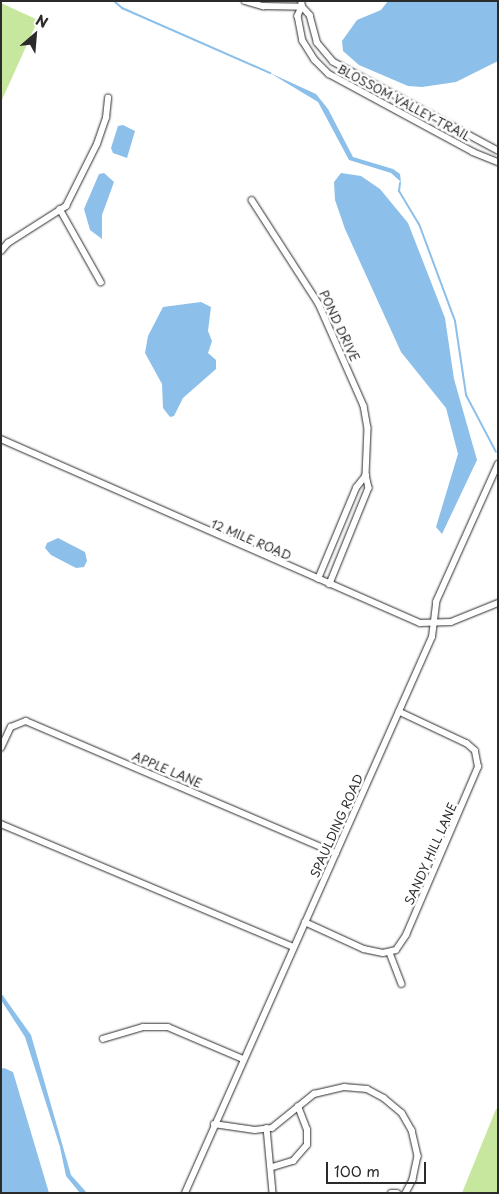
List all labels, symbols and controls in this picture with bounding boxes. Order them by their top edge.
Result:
text: N [32,9,52,33]
north arrow [10,10,60,60]
street label: BLOSSOM VALLEY TRAIL [335,62,473,144]
street label: POND DRIVE [316,288,362,364]
street label: 12 MILE ROAD [208,516,294,564]
street label: APPLE LANE [130,749,204,791]
street label: SPAULDING ROAD [307,771,367,881]
street label: SANDY HILL LANE [402,800,460,908]
scale bar [329,1152,429,1184]
text: 100 m [334,1159,380,1182]

